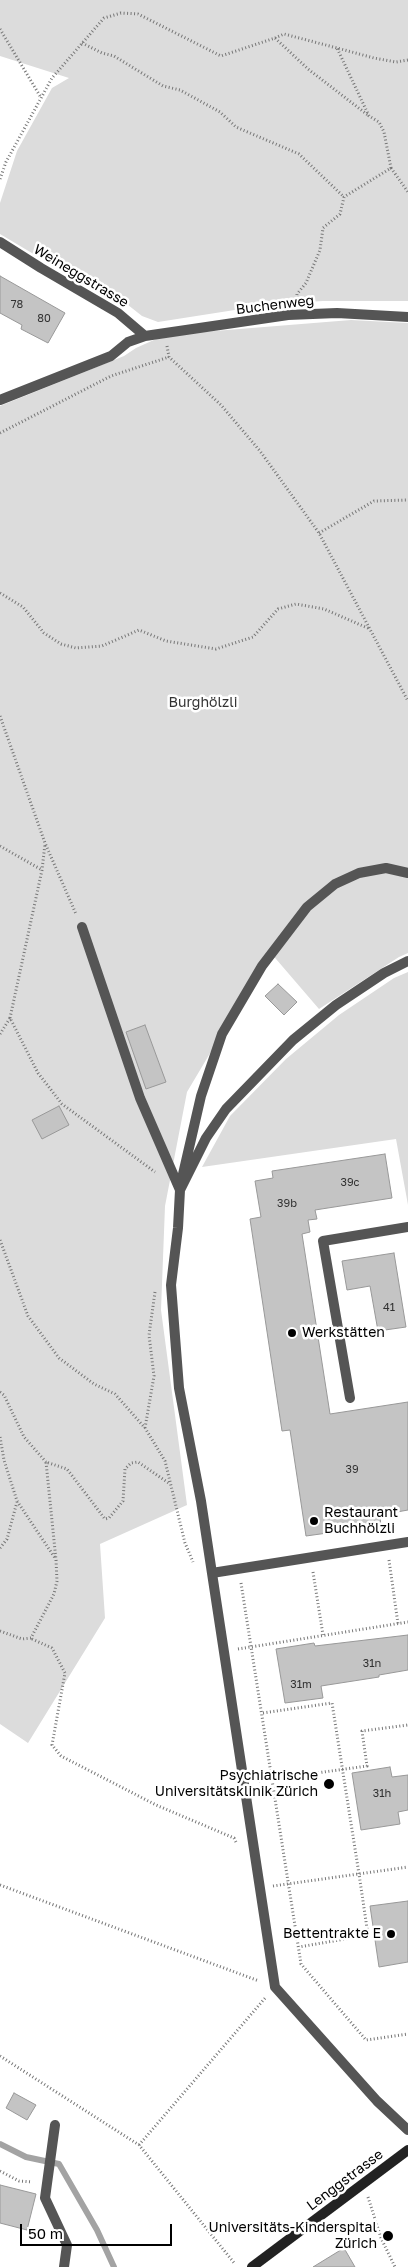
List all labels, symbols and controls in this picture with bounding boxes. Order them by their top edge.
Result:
street label: Weineggstrasse [30,241,132,311]
street label: Buchenweg [235,292,315,318]
house number: 78 [11,298,23,312]
house number: 80 [37,312,51,326]
park label: Burghölzli [169,695,237,711]
house number: 39c [340,1176,360,1190]
house number: 39b [277,1197,297,1211]
house number: 41 [383,1301,395,1315]
place label: Werkstätten [302,1325,385,1341]
marker: Werkstätten [286,1327,298,1339]
house number: 39 [345,1463,359,1477]
place label: Restaurant Buchhölzli [324,1505,398,1538]
marker: Restaurant Buchhölzli [308,1515,320,1527]
house number: 31n [363,1657,381,1671]
house number: 31m [290,1678,312,1692]
place label: Psychiatrische Universitätsklinik Zürich [155,1768,318,1800]
marker: Psychiatrische Universitätsklinik Zürich [322,1777,336,1791]
house number: 31h [373,1787,391,1801]
place label: Bettentrakte E [283,1926,381,1942]
marker: Bettentrakte E [385,1928,397,1940]
street label: Lenggstrasse [304,2146,386,2214]
scale bar [22,2214,175,2246]
place label: Universitäts-Kinderspital Zürich [208,2220,377,2252]
text: 50 m [28,2224,63,2242]
marker: Universitäts-Kinderspital Zürich [381,2229,395,2243]

